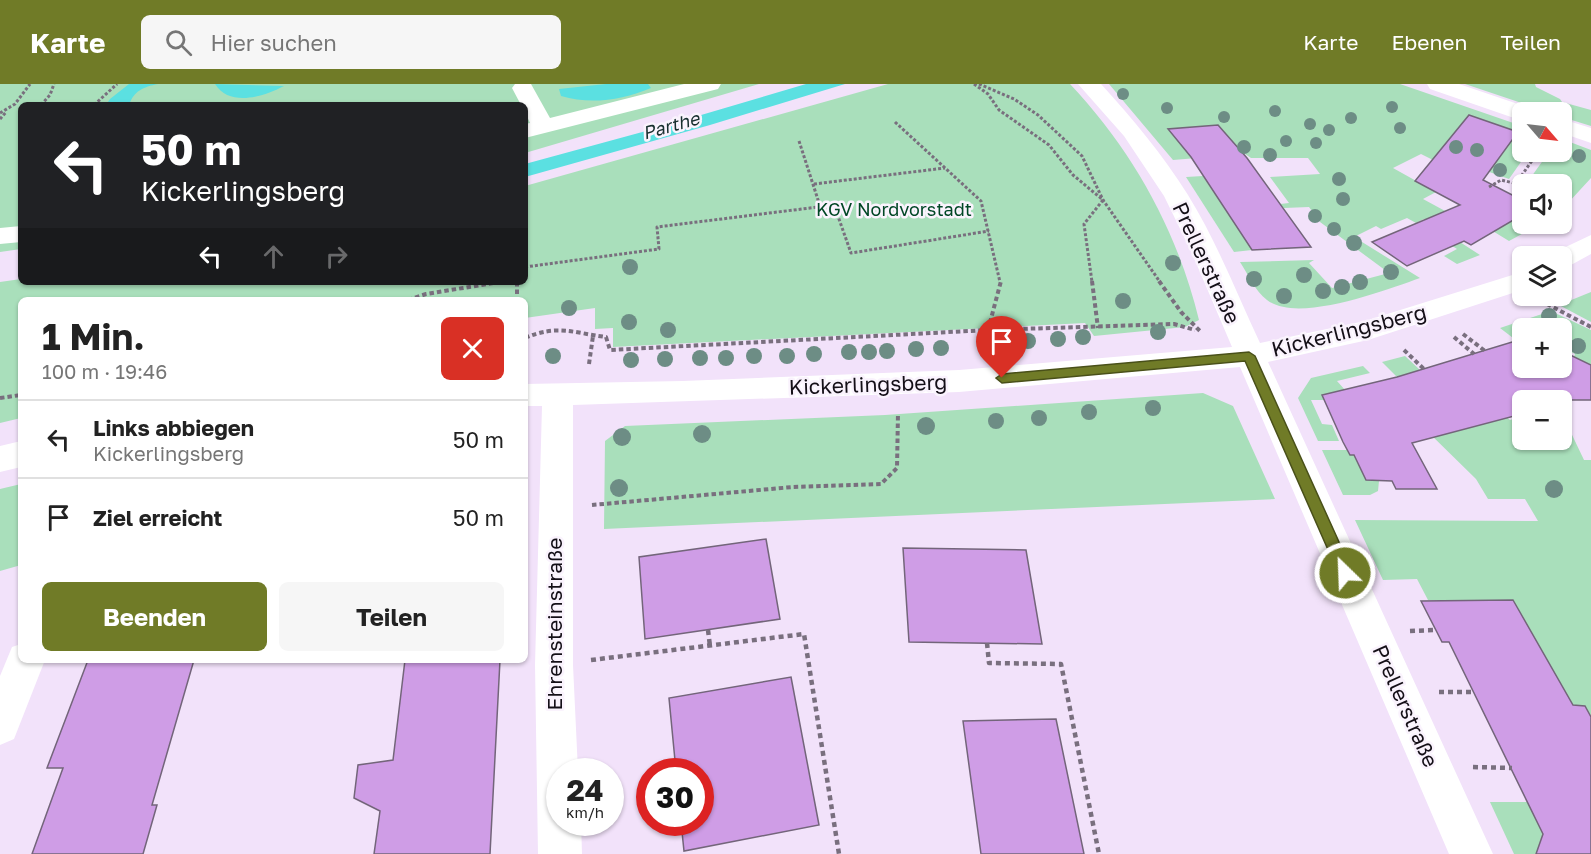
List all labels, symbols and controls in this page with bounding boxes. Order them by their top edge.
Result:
search box [141,15,561,69]
text: Karte [30,26,105,59]
icon: search [162,26,195,59]
text: Hier suchen [210,29,337,56]
text: Karte [1303,29,1359,55]
text: Ebenen [1392,29,1467,55]
text: Teilen [1500,29,1561,55]
north arrow [1512,102,1572,162]
map controls [1512,102,1572,450]
water label: Parthe [640,106,703,144]
text: 50 m [141,124,241,174]
icon: left [42,126,120,204]
button: sound [1512,174,1572,234]
text: Kickerlingsberg [141,175,345,207]
park label: KGV Nordvorstadt [816,198,972,220]
street label: Prellerstraße [1167,198,1246,328]
icon: left [194,240,227,273]
icon: ahead [257,240,290,273]
icon: right [320,240,353,273]
button: layers [1512,246,1572,306]
street label: Kickerlingsberg [1269,298,1429,362]
text: 1 Min. [42,315,145,358]
pin [976,316,1027,378]
button: close [441,317,504,380]
button: + [1512,318,1572,378]
icon: arrive [985,325,1018,358]
text: 100 m · 19:46 [42,359,167,383]
street label: Kickerlingsberg [788,368,948,400]
button: − [1512,390,1572,450]
text: Links abbiegen [93,414,254,441]
icon: left [42,423,75,456]
text: 50 m [453,426,504,453]
text: Kickerlingsberg [93,441,244,465]
icon: arrive [42,501,75,534]
text: Ziel erreicht [93,504,222,531]
text: 50 m [453,504,504,531]
street label: Ehrensteinstraße [541,538,567,710]
position arrow [1313,541,1377,605]
button: Beenden [42,582,267,651]
button: Teilen [279,582,504,651]
street label: Prellerstraße [1367,640,1444,771]
speed limit sign: 30 [636,758,714,836]
text: 24 [566,772,604,808]
text: km/h [566,803,604,821]

